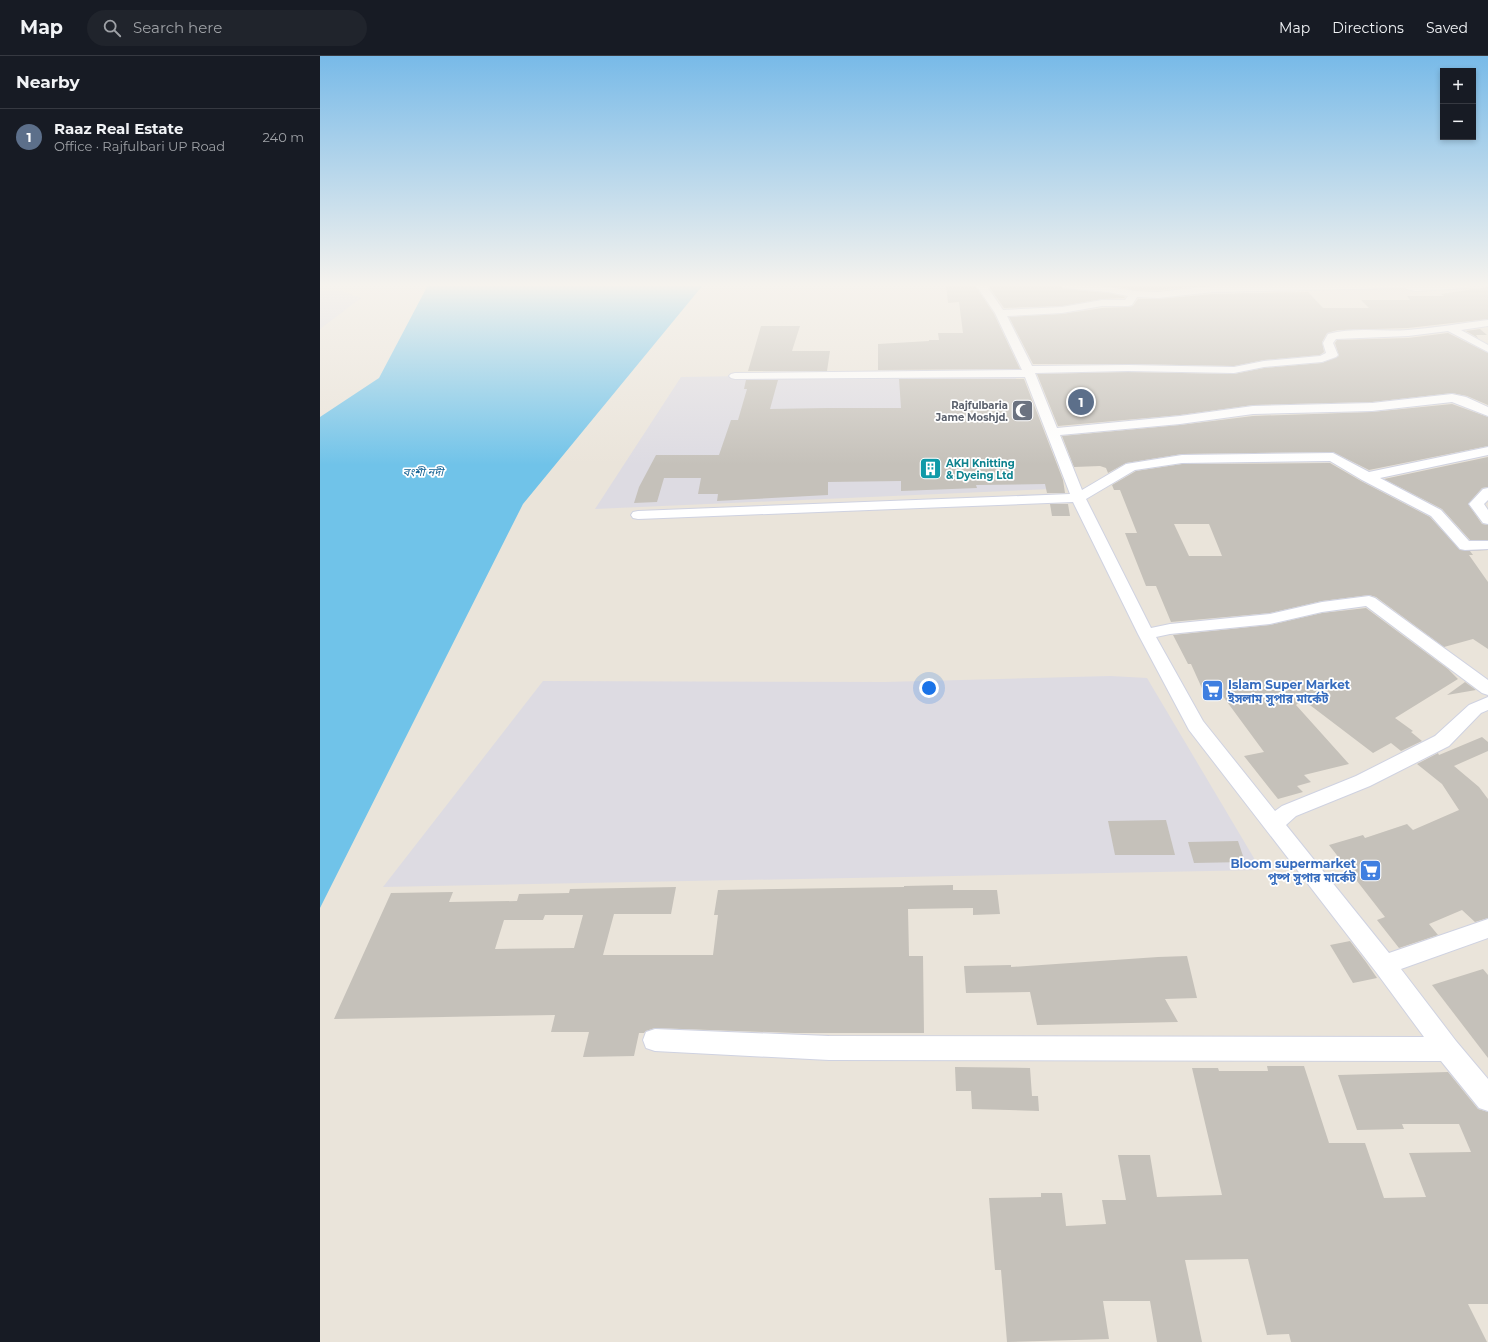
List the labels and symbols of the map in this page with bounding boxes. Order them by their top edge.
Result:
pin: 1 [1068,387,1094,417]
mosque icon: Rajfulbaria Jame Moshjd. [1010,398,1036,424]
place label: Rajfulbaria Jame Moshjd. [935,399,1008,424]
building icon: AKH Knitting & Dyeing Ltd [917,456,943,482]
place label: AKH Knitting & Dyeing Ltd [945,457,1015,482]
water label: বংশী নদী [403,465,445,479]
place label: Islam Super Market ইসলাম সুপার মার্কেট [1227,677,1351,707]
your location [919,678,939,698]
supermarket icon: Islam Super Market ইসলাম সুপার মার্কেট [1199,678,1225,704]
place label: Bloom supermarket পুষ্প সুপার মার্কেট [1230,856,1357,886]
supermarket icon: Bloom supermarket পুষ্প সুপার মার্কেট [1358,857,1384,883]

